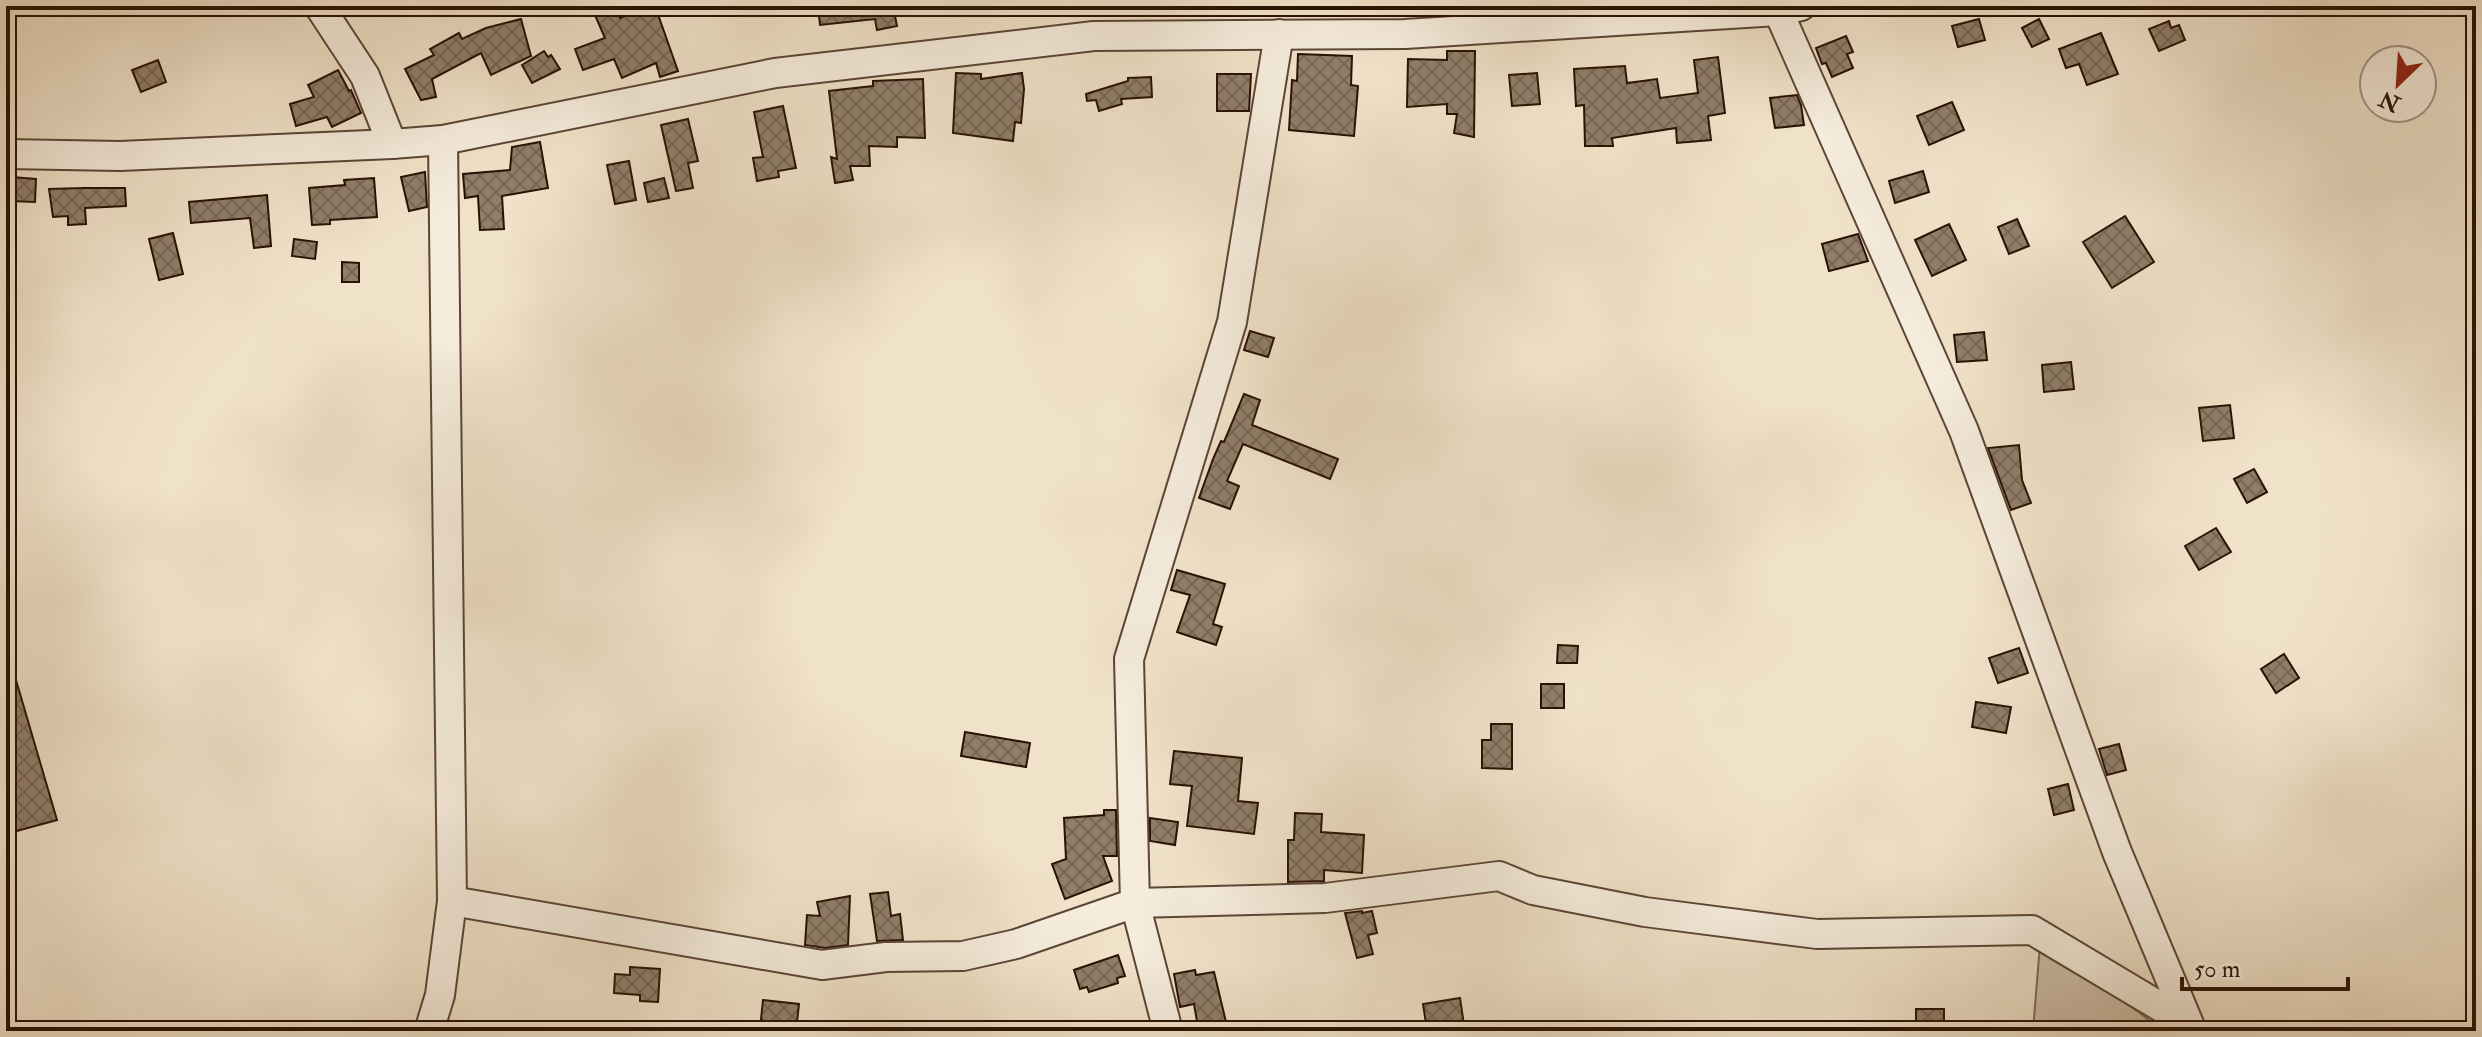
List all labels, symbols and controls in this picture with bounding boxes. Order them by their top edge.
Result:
north arrow [2358,44,2438,124]
text: N [2375,84,2406,118]
scale bar [2182,941,2348,991]
text: 50 m [2194,954,2241,985]

